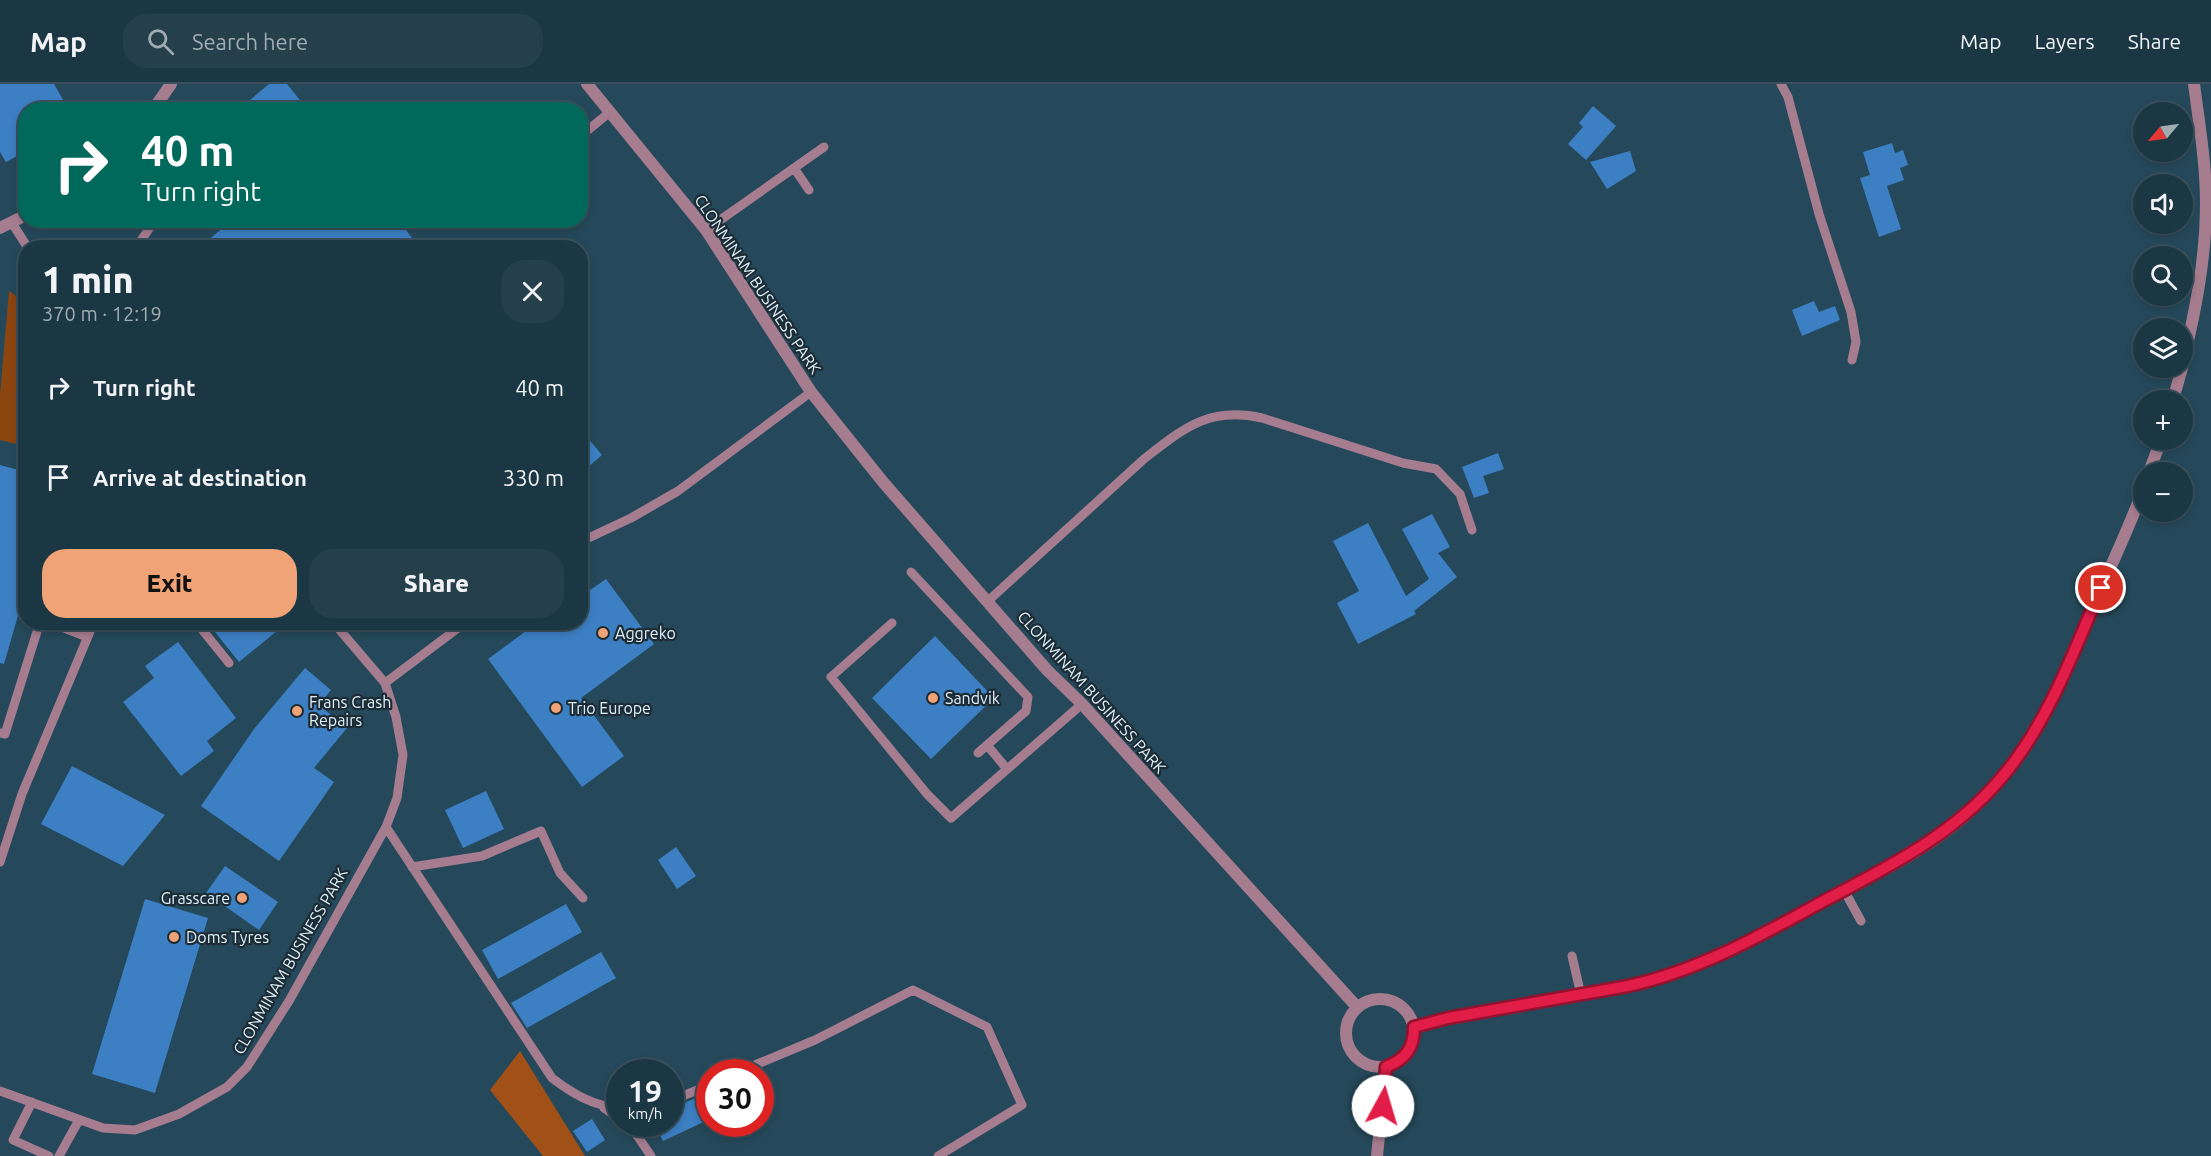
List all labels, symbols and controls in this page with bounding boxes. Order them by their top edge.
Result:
search box [123,14,543,68]
icon: search [144,25,177,58]
text: Map [30,26,87,57]
text: Search here [192,29,308,54]
text: Map [1960,29,2001,53]
text: Layers [2034,29,2095,53]
text: Share [2128,29,2181,53]
north arrow [2133,102,2193,162]
map controls [2133,102,2193,522]
icon: right [42,126,120,204]
text: 40 m [141,127,235,174]
button: sound [2133,174,2193,234]
text: Turn right [141,176,261,206]
street label: CLONMINAM BUSINESS PARK [691,191,825,377]
button: search [2133,246,2193,306]
text: 1 min [42,259,134,300]
button: close [501,260,564,323]
text: 370 m · 12:19 [42,302,162,325]
button: layers [2133,318,2193,378]
icon: right [42,371,75,404]
text: Turn right [93,375,195,400]
text: 40 m [515,375,564,400]
button: + [2133,390,2193,450]
icon: arrive [42,461,75,494]
button: − [2133,462,2193,522]
text: Arrive at destination [93,465,307,490]
text: 330 m [503,465,564,490]
button: Exit [42,549,297,618]
button: Share [309,549,564,618]
pin [2075,562,2126,613]
icon: arrive [2084,571,2117,604]
street label: CLONMINAM BUSINESS PARK [1014,607,1170,777]
place label: Aggreko [615,624,676,642]
marker: Aggreko [596,626,610,640]
place label: Sandvik [945,689,1000,707]
marker: Sandvik [926,691,940,705]
place label: Frans Crash Repairs [309,693,391,729]
place label: Trio Europe [568,699,651,717]
marker: Trio Europe [549,701,563,715]
marker: Frans Crash Repairs [290,704,304,718]
street label: CLONMINAM BUSINESS PARK [229,864,351,1057]
place label: Grasscare [161,889,230,907]
marker: Grasscare [235,891,249,905]
place label: Doms Tyres [186,928,269,946]
marker: Doms Tyres [167,930,181,944]
speed limit sign: 30 [696,1059,774,1137]
text: 19 [628,1074,662,1108]
position arrow [1351,1074,1415,1138]
text: km/h [628,1105,662,1122]

